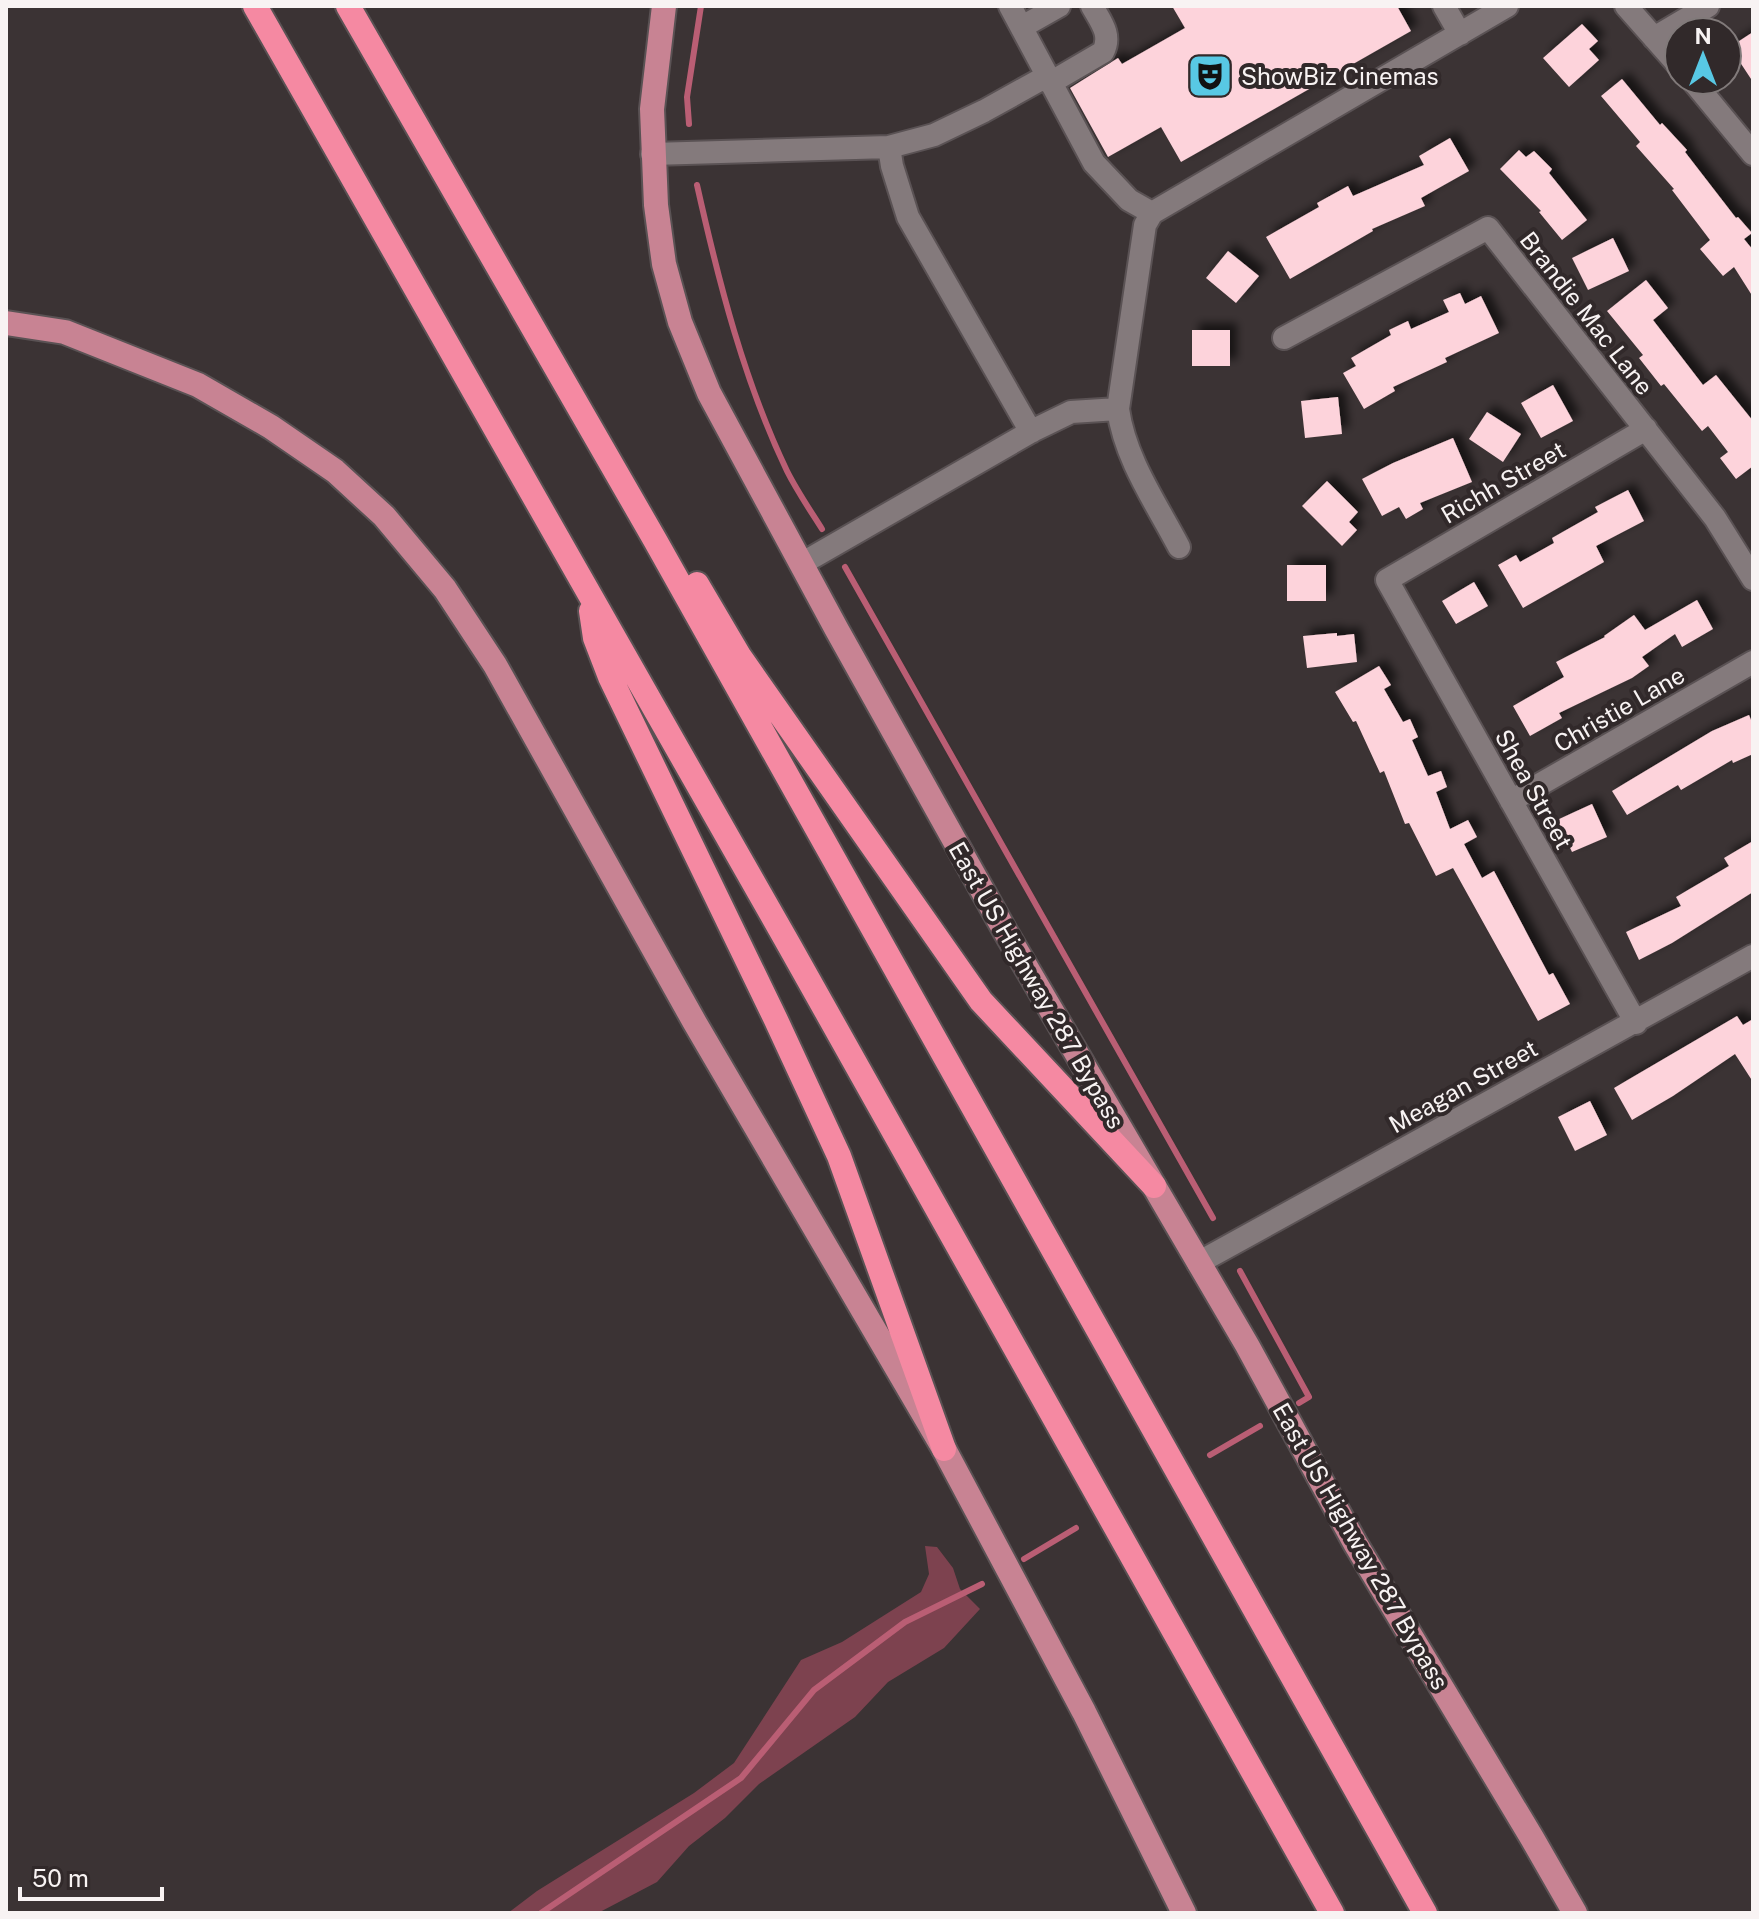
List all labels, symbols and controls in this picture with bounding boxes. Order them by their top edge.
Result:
north arrow [1663,16,1743,96]
text: N [1694,23,1712,49]
theatre icon: ShowBiz Cinemas [1186,52,1234,100]
place label: ShowBiz Cinemas [1241,62,1439,90]
street label: Brandie Mac Lane [1515,226,1659,400]
street label: Richh Street [1436,435,1570,529]
street label: Christie Lane [1549,660,1689,758]
street label: Shea Street [1490,724,1578,854]
street label: East US Highway 287 Bypass [943,837,1131,1133]
street label: Meagan Street [1384,1034,1542,1138]
street label: East US Highway 287 Bypass [1267,1398,1455,1694]
scale bar [20,1851,162,1901]
text: 50 m [32,1864,89,1892]

